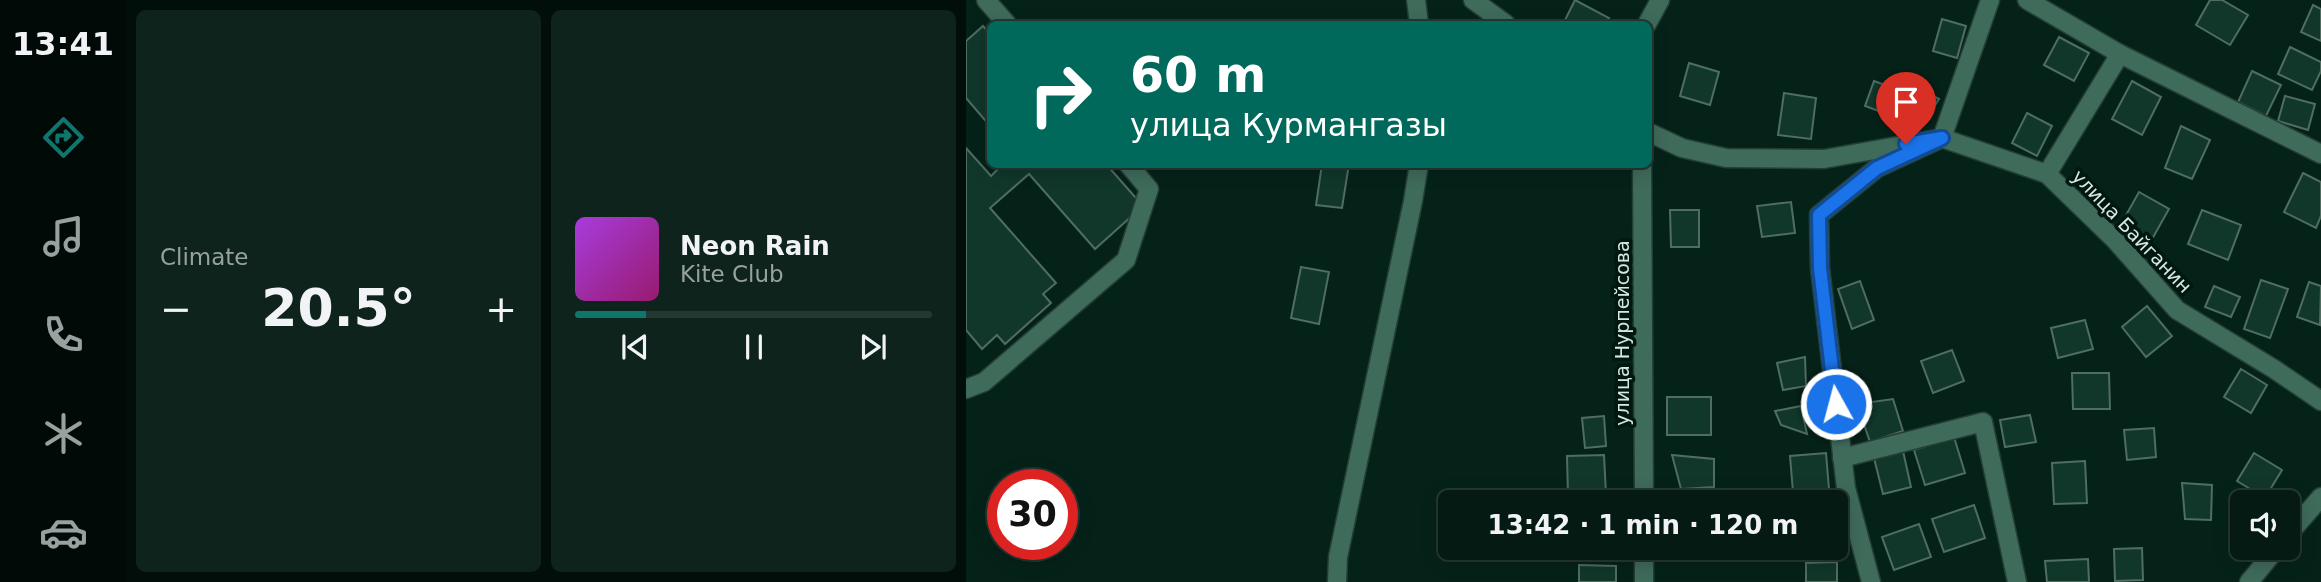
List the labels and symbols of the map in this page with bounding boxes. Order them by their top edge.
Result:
pin [1876,72,1936,144]
street label: улица Байганин [2068,165,2196,297]
street label: улица Нурпейсова [1611,240,1633,426]
position arrow [1799,367,1873,441]
speed limit sign: 30 [987,469,1078,560]

